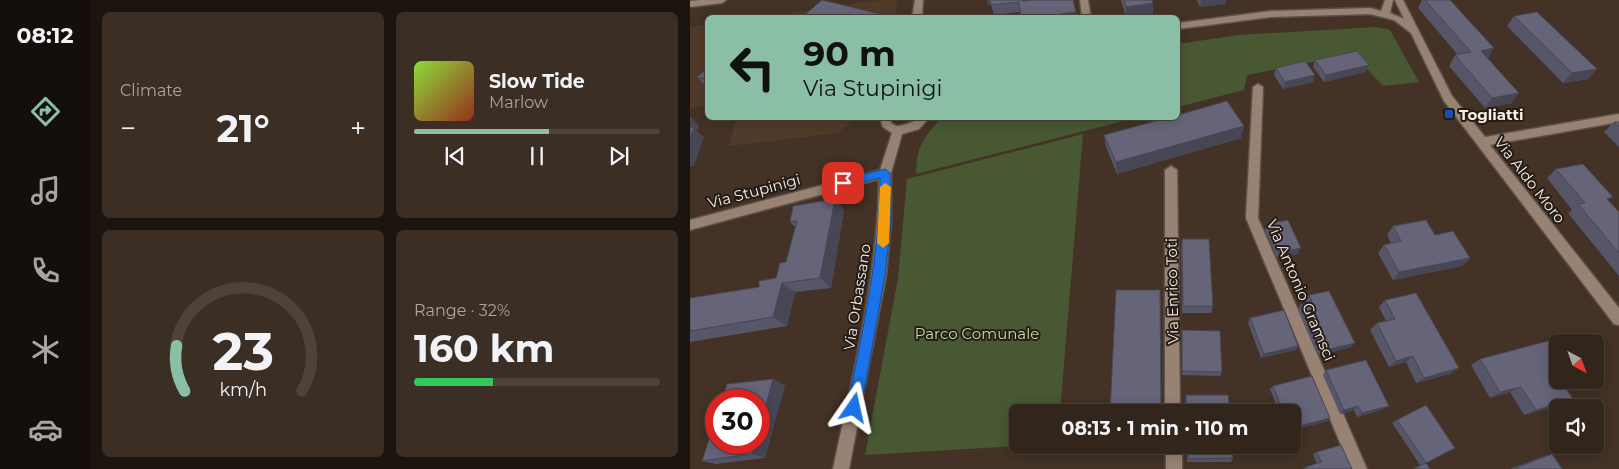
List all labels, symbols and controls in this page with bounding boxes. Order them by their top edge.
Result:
text: 08:12 [17,22,73,49]
text: 90 m [803,32,896,75]
icon: left [720,35,785,100]
text: Slow Tide [489,70,585,93]
text: Via Stupinigi [803,75,943,102]
text: Climate [120,81,182,100]
text: Marlow [489,93,548,112]
icon: directions [28,94,63,129]
text: 21° [216,105,270,152]
place label: Togliatti [1459,105,1523,124]
marker: Togliatti [1443,108,1455,120]
text: − [120,111,136,145]
text: + [350,111,366,145]
street label: Via Aldo Moro [1490,133,1570,227]
icon: previous [441,142,469,170]
icon: pause [523,142,551,170]
icon: next [605,142,633,170]
pin [822,162,864,204]
icon: arrive [829,169,857,197]
street label: Via Stupinigi [706,170,802,212]
icon: music [28,173,63,208]
street label: Via Antonio Gramsci [1263,216,1339,364]
street label: Via Enrico Toti [1162,238,1182,344]
street label: Via Orbassano [839,242,875,352]
icon: phone [28,253,63,288]
text: Range · 32% [414,301,510,320]
text: 23 [212,320,274,383]
park label: Parco Comunale [915,324,1039,343]
text: 160 km [414,325,554,372]
icon: climate [28,332,63,367]
north arrow [1549,334,1604,389]
map controls [1549,334,1604,454]
text: km/h [219,379,267,400]
position arrow [827,381,879,433]
speed limit sign: 30 [705,389,770,454]
button: sound [1549,399,1604,454]
icon: car [28,412,63,447]
text: 08:13 · 1 min · 110 m [1062,417,1248,440]

